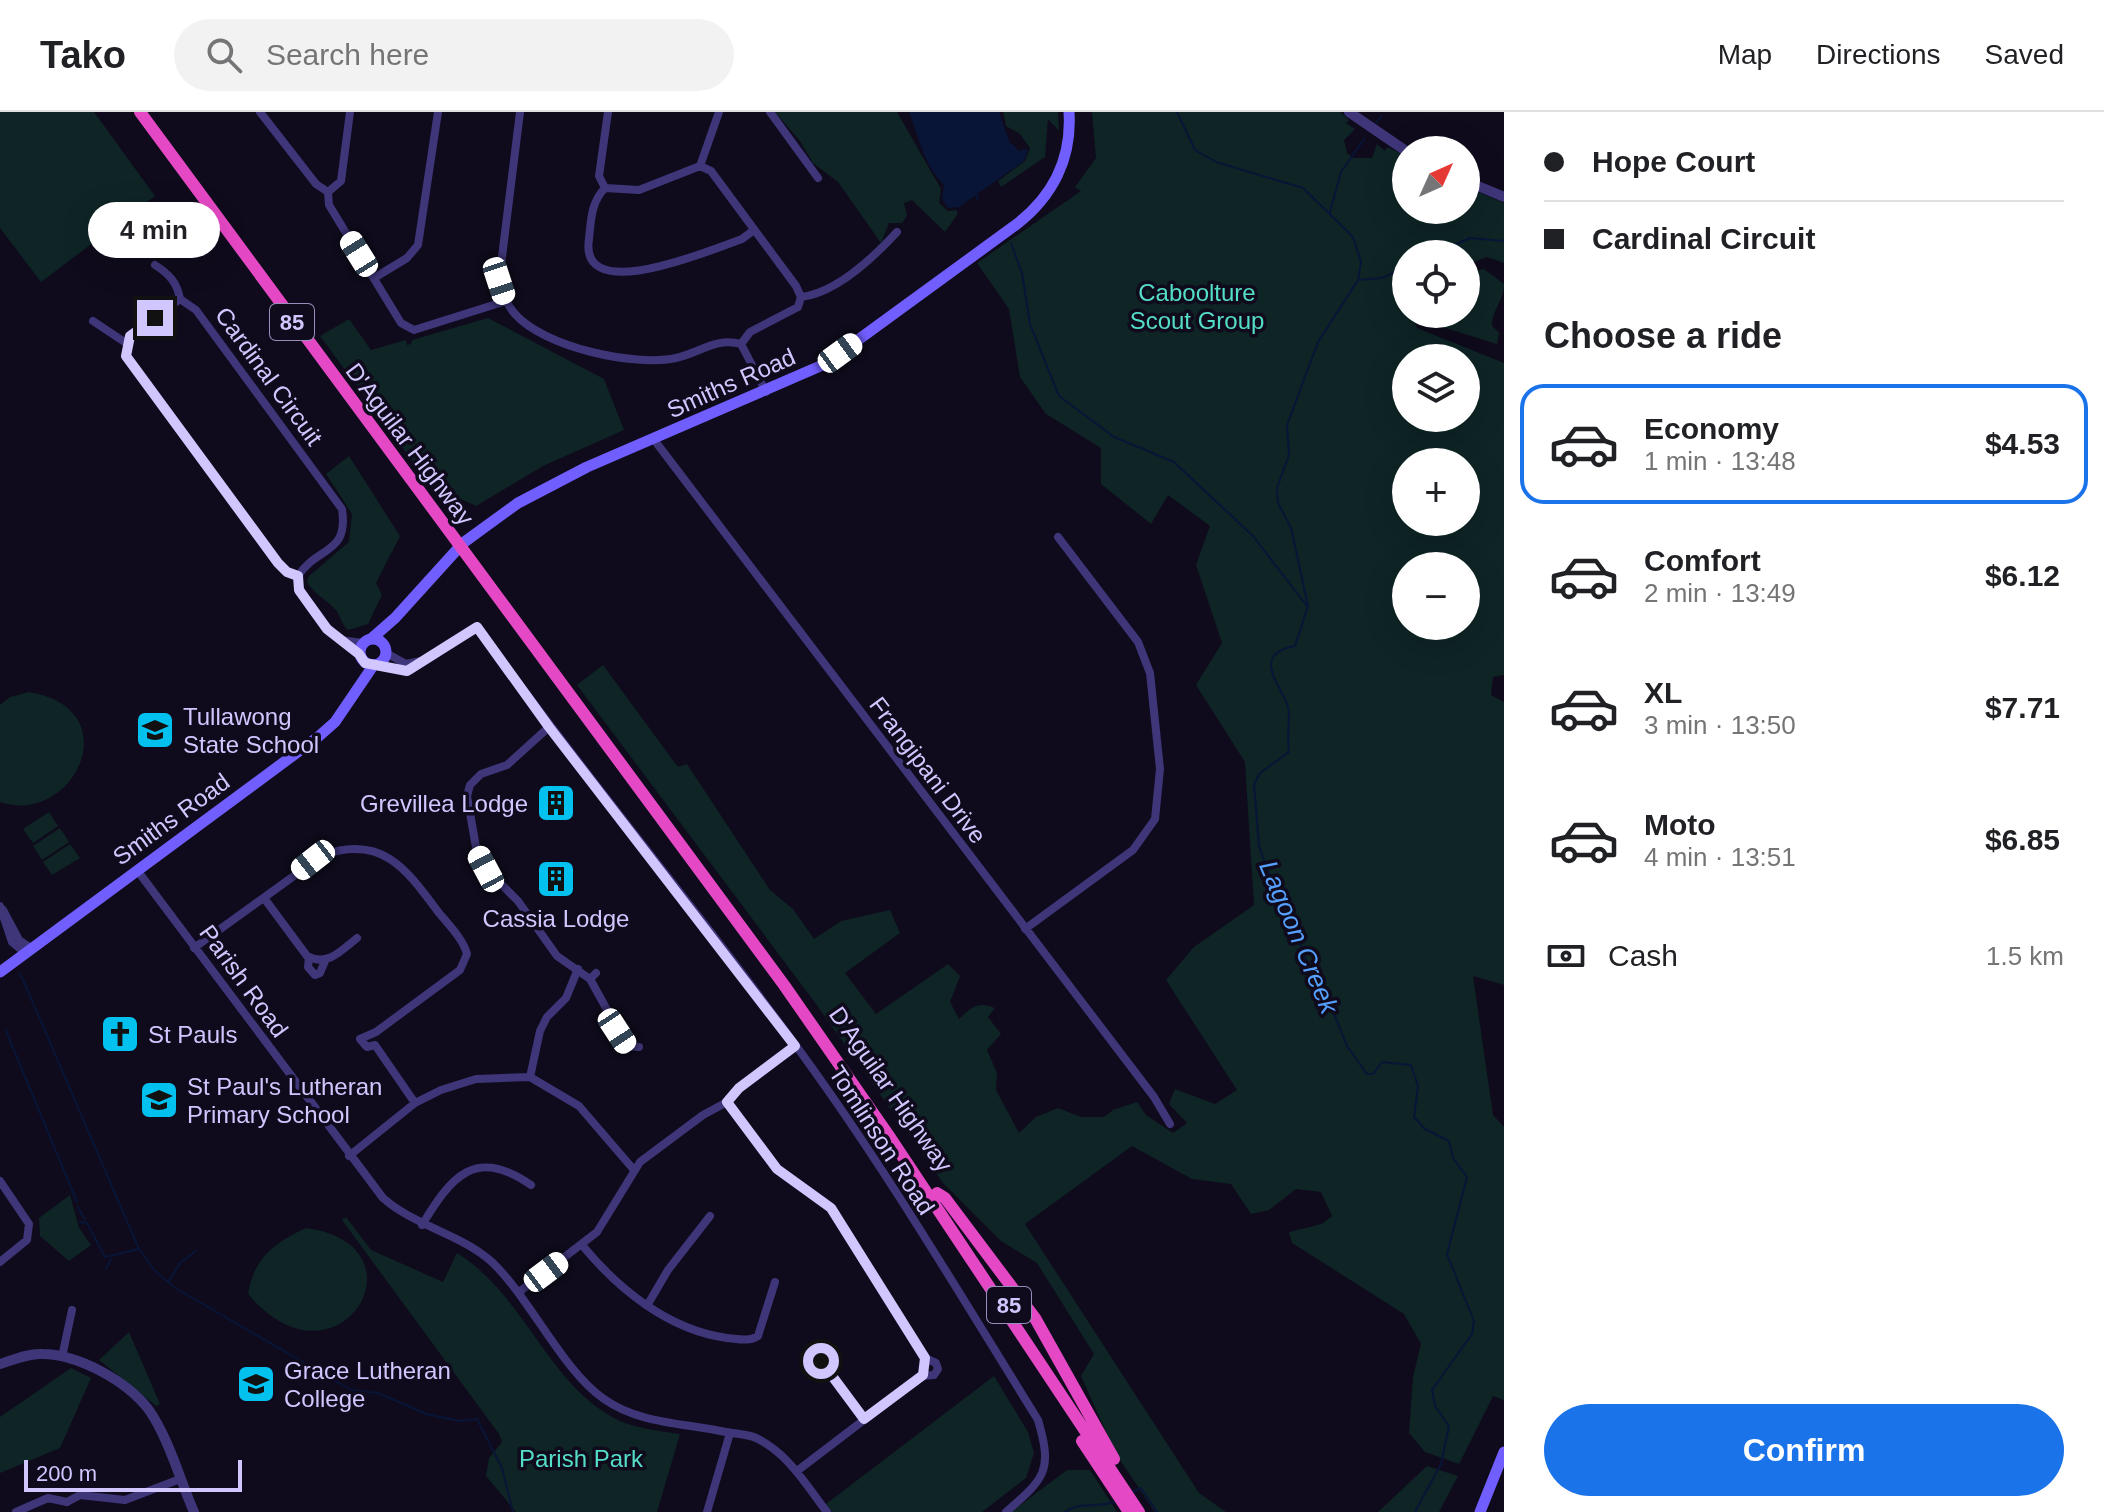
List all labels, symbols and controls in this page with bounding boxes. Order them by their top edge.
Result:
search box [174,19,734,91]
icon: search [202,33,246,77]
text: Tako [40,34,126,76]
text: Search here [266,38,429,71]
text: Map [1718,39,1772,70]
text: Directions [1816,39,1941,70]
text: Saved [1985,39,2064,70]
north arrow [1392,136,1480,224]
map controls [1392,136,1480,640]
text: Hope Court [1592,145,1755,178]
callout: 4 min [89,202,221,258]
text: 4 min [120,215,188,245]
text: Cardinal Circuit [1592,222,1815,255]
car [336,227,382,281]
button: locate [1392,240,1480,328]
car [480,254,518,308]
park label: Caboolture Scout Group [1130,279,1264,334]
route end [137,300,173,336]
street label: Cardinal Circuit [210,302,328,451]
road number: 85 [270,304,314,340]
text: Choose a ride [1544,315,1782,356]
car [814,329,866,377]
street label: Smiths Road [663,343,799,423]
button: layers [1392,344,1480,432]
street label: D'Aguilar Highway [340,358,480,530]
icon: car [1548,408,1620,480]
text: Economy [1644,412,1779,445]
text: $4.53 [1985,427,2060,460]
text: 1 min · 13:48 [1644,446,1796,476]
button: + [1392,448,1480,536]
icon: car [1548,540,1620,612]
text: Comfort [1644,544,1761,577]
button: − [1392,552,1480,640]
text: $6.12 [1985,559,2060,592]
text: 2 min · 13:49 [1644,578,1796,608]
icon: car [1548,672,1620,744]
text: XL [1644,676,1682,709]
text: $7.71 [1985,691,2060,724]
street label: Frangipani Drive [864,692,992,848]
place label: Tullawong State School [183,703,319,758]
school or university icon: Tullawong State School [134,709,176,751]
text: 3 min · 13:50 [1644,710,1796,740]
street label: Smiths Road [107,768,235,870]
building icon: Grevillea Lodge [535,782,577,824]
place label: Grevillea Lodge [360,790,528,817]
icon: car [1548,804,1620,876]
text: Moto [1644,808,1716,841]
text: $6.85 [1985,823,2060,856]
car [287,836,339,884]
car [464,842,508,896]
text: 4 min · 13:51 [1644,842,1796,872]
water label: Lagoon Creek [1253,856,1345,1020]
building icon: Cassia Lodge [535,858,577,900]
place label: Cassia Lodge [483,905,629,932]
street label: Parish Road [194,920,294,1042]
icon: cash [1544,934,1588,978]
text: Cash [1608,939,1678,972]
text: 1.5 km [1986,941,2064,971]
street label: D'Aguilar Highway [824,1001,958,1177]
car [594,1004,640,1058]
church icon: St Pauls [99,1013,141,1055]
place label: St Pauls [148,1021,237,1048]
street label: Tomlinson Road [824,1060,940,1220]
place label: St Paul's Lutheran Primary School [187,1073,382,1128]
school or university icon: St Paul's Lutheran Primary School [138,1079,180,1121]
car [520,1248,572,1296]
road number: 85 [987,1287,1031,1323]
route start [803,1343,839,1379]
place label: Grace Lutheran College [284,1357,451,1412]
school or university icon: Grace Lutheran College [235,1363,277,1405]
button: Confirm [1544,1404,2064,1496]
park label: Parish Park [519,1445,644,1472]
scale bar [24,1456,242,1492]
text: 200 m [36,1461,97,1486]

